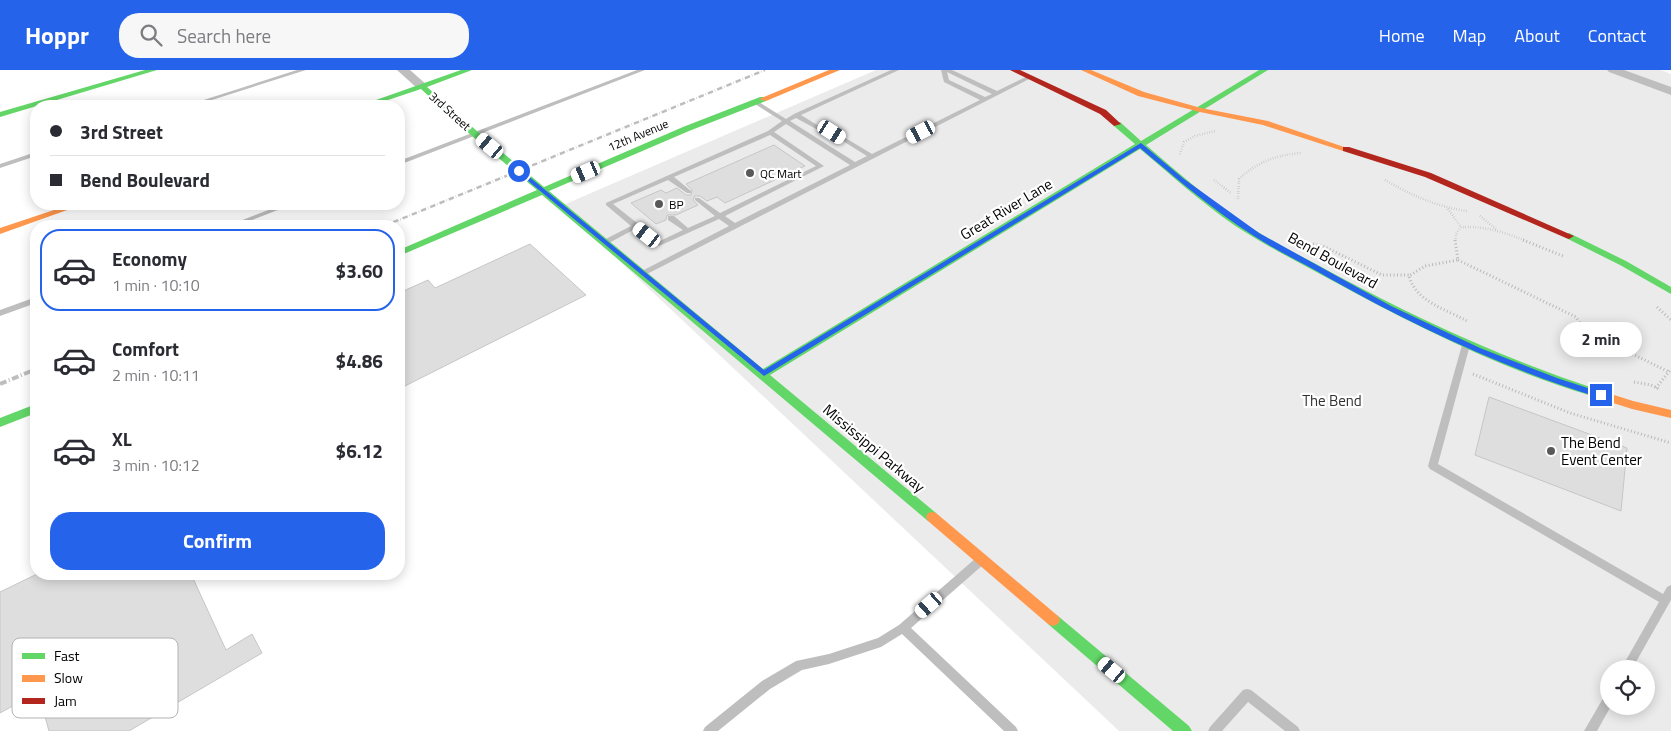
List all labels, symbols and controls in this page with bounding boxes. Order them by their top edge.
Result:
search box [119,13,469,58]
text: Hoppr [25,17,89,53]
icon: search [137,21,165,49]
text: Search here [177,21,271,50]
text: Home [1379,22,1425,49]
text: Map [1453,22,1486,49]
text: About [1514,22,1560,49]
text: Contact [1588,22,1646,49]
street label: 3rd Street [425,87,476,136]
street label: 12th Avenue [605,114,671,156]
text: 3rd Street [80,117,163,146]
car [815,118,848,146]
car [904,119,937,145]
car [473,131,506,161]
car [569,159,602,185]
route start [508,160,530,182]
place label: QC Mart [760,164,802,183]
text: Bend Boulevard [80,165,210,194]
marker: QC Mart [744,167,756,179]
street label: Great River Lane [956,172,1056,246]
place label: BP [669,195,684,214]
marker: BP [653,198,665,210]
car [630,220,663,250]
street label: Bend Boulevard [1284,226,1382,294]
text: Economy [112,244,187,273]
icon: car [52,248,97,293]
text: $3.60 [336,256,383,285]
text: 1 min · 10:10 [112,273,200,297]
callout: 2 min [1560,322,1642,358]
text: 2 min [1582,327,1620,351]
text: Comfort [112,334,179,363]
icon: car [52,338,97,383]
text: $4.86 [336,346,383,375]
text: 2 min · 10:11 [112,363,200,387]
route end [1590,384,1612,406]
park label: The Bend [1302,389,1362,412]
street label: Mississippi Parkway [818,398,930,498]
text: XL [112,424,132,453]
icon: car [52,428,97,473]
place label: The Bend Event Center [1561,431,1642,471]
text: $6.12 [336,436,383,465]
marker: The Bend Event Center [1545,445,1557,457]
text: 3 min · 10:12 [112,453,200,477]
button: Confirm [50,512,385,570]
car [912,589,945,621]
legend [12,638,178,718]
text: Fast [54,645,79,666]
car [1095,655,1128,685]
map controls [1600,660,1655,715]
button: locate [1600,660,1655,715]
text: Slow [54,667,83,688]
text: Jam [54,690,77,711]

